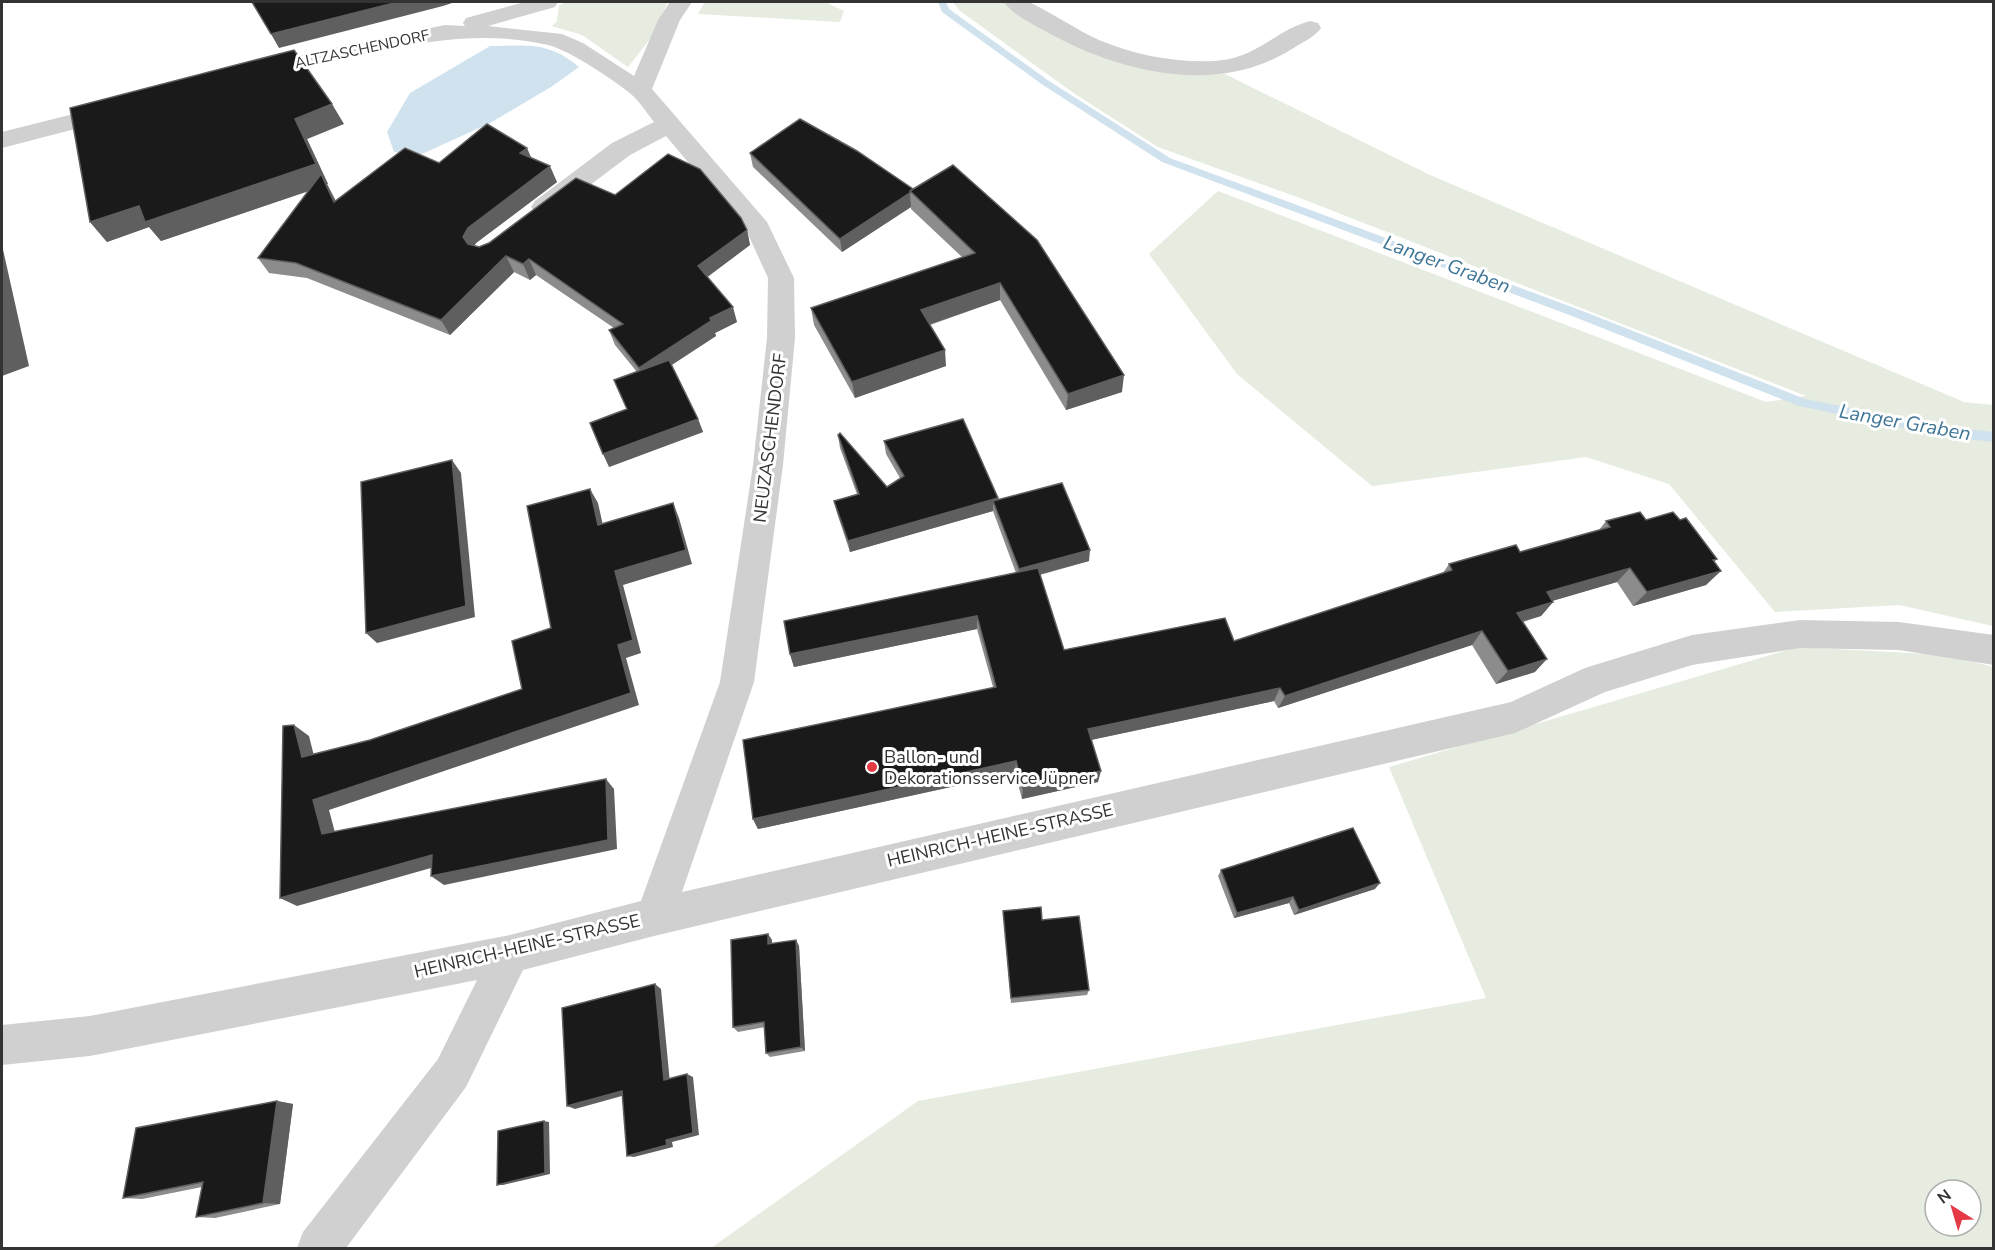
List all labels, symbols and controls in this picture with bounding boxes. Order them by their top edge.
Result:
street label: ALTZASCHENDORF [293,25,431,73]
water label: Langer Graben [1380,229,1514,300]
street label: NEUZASCHENDORF [748,352,792,524]
water label: Langer Graben [1837,398,1973,447]
place label: Ballon- und Dekorationsservice Jüpner [884,745,1095,790]
marker: Ballon- und Dekorationsservice Jüpner [865,760,879,774]
street label: HEINRICH-HEINE-STRASSE [885,797,1115,873]
street label: HEINRICH-HEINE-STRASSE [412,908,642,984]
north arrow [1923,1178,1983,1238]
text: N [1933,1184,1956,1209]

